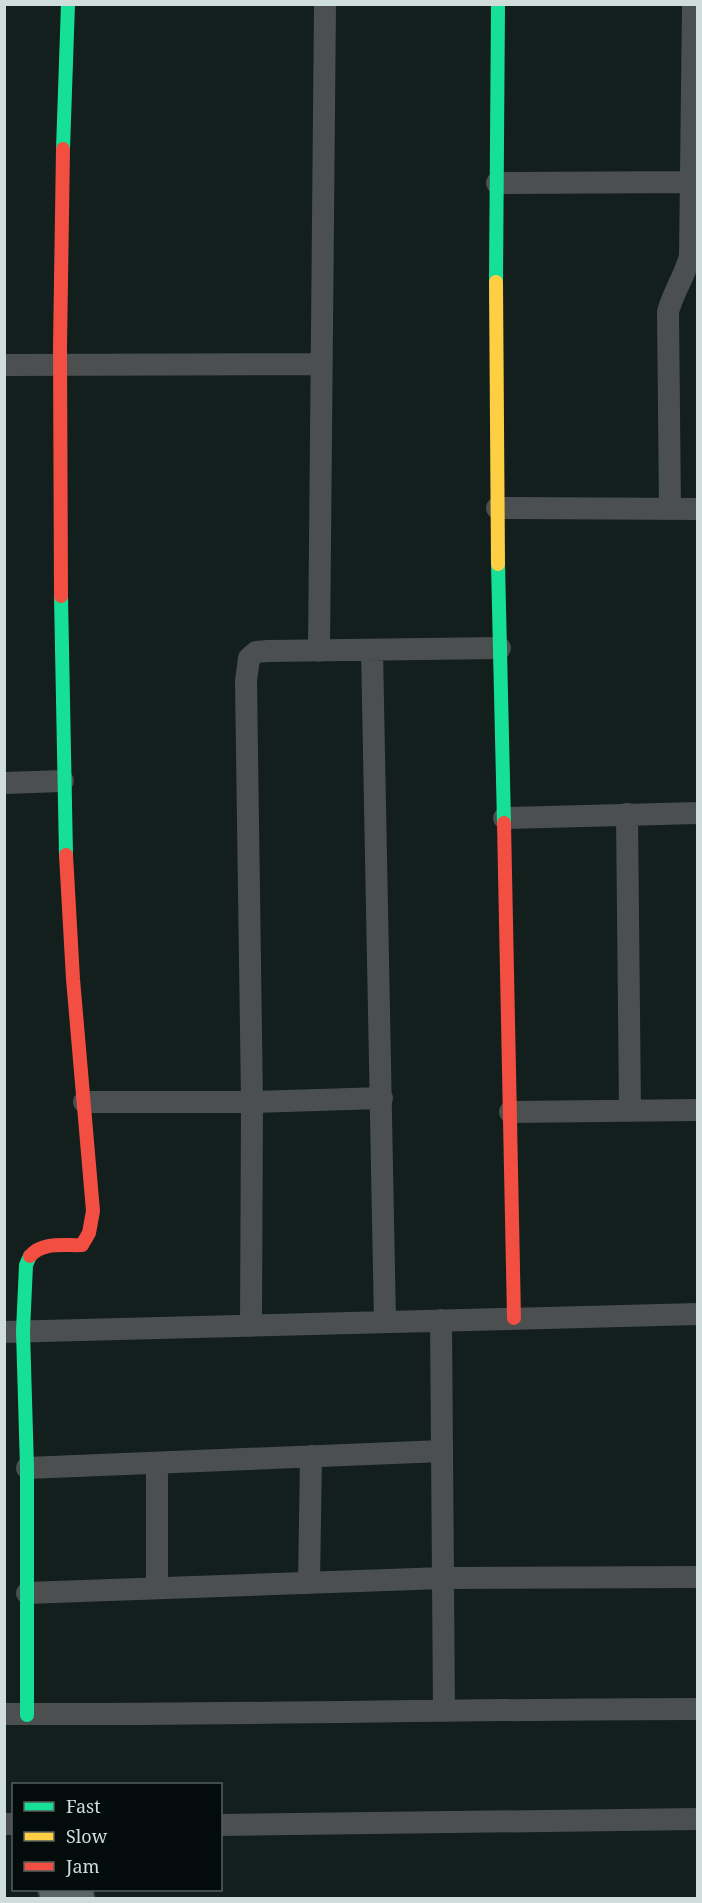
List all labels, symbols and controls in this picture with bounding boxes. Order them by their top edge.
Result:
legend [12,1783,222,1891]
text: Fast [66,1794,101,1818]
text: Slow [66,1824,108,1848]
text: Jam [65,1854,100,1878]

